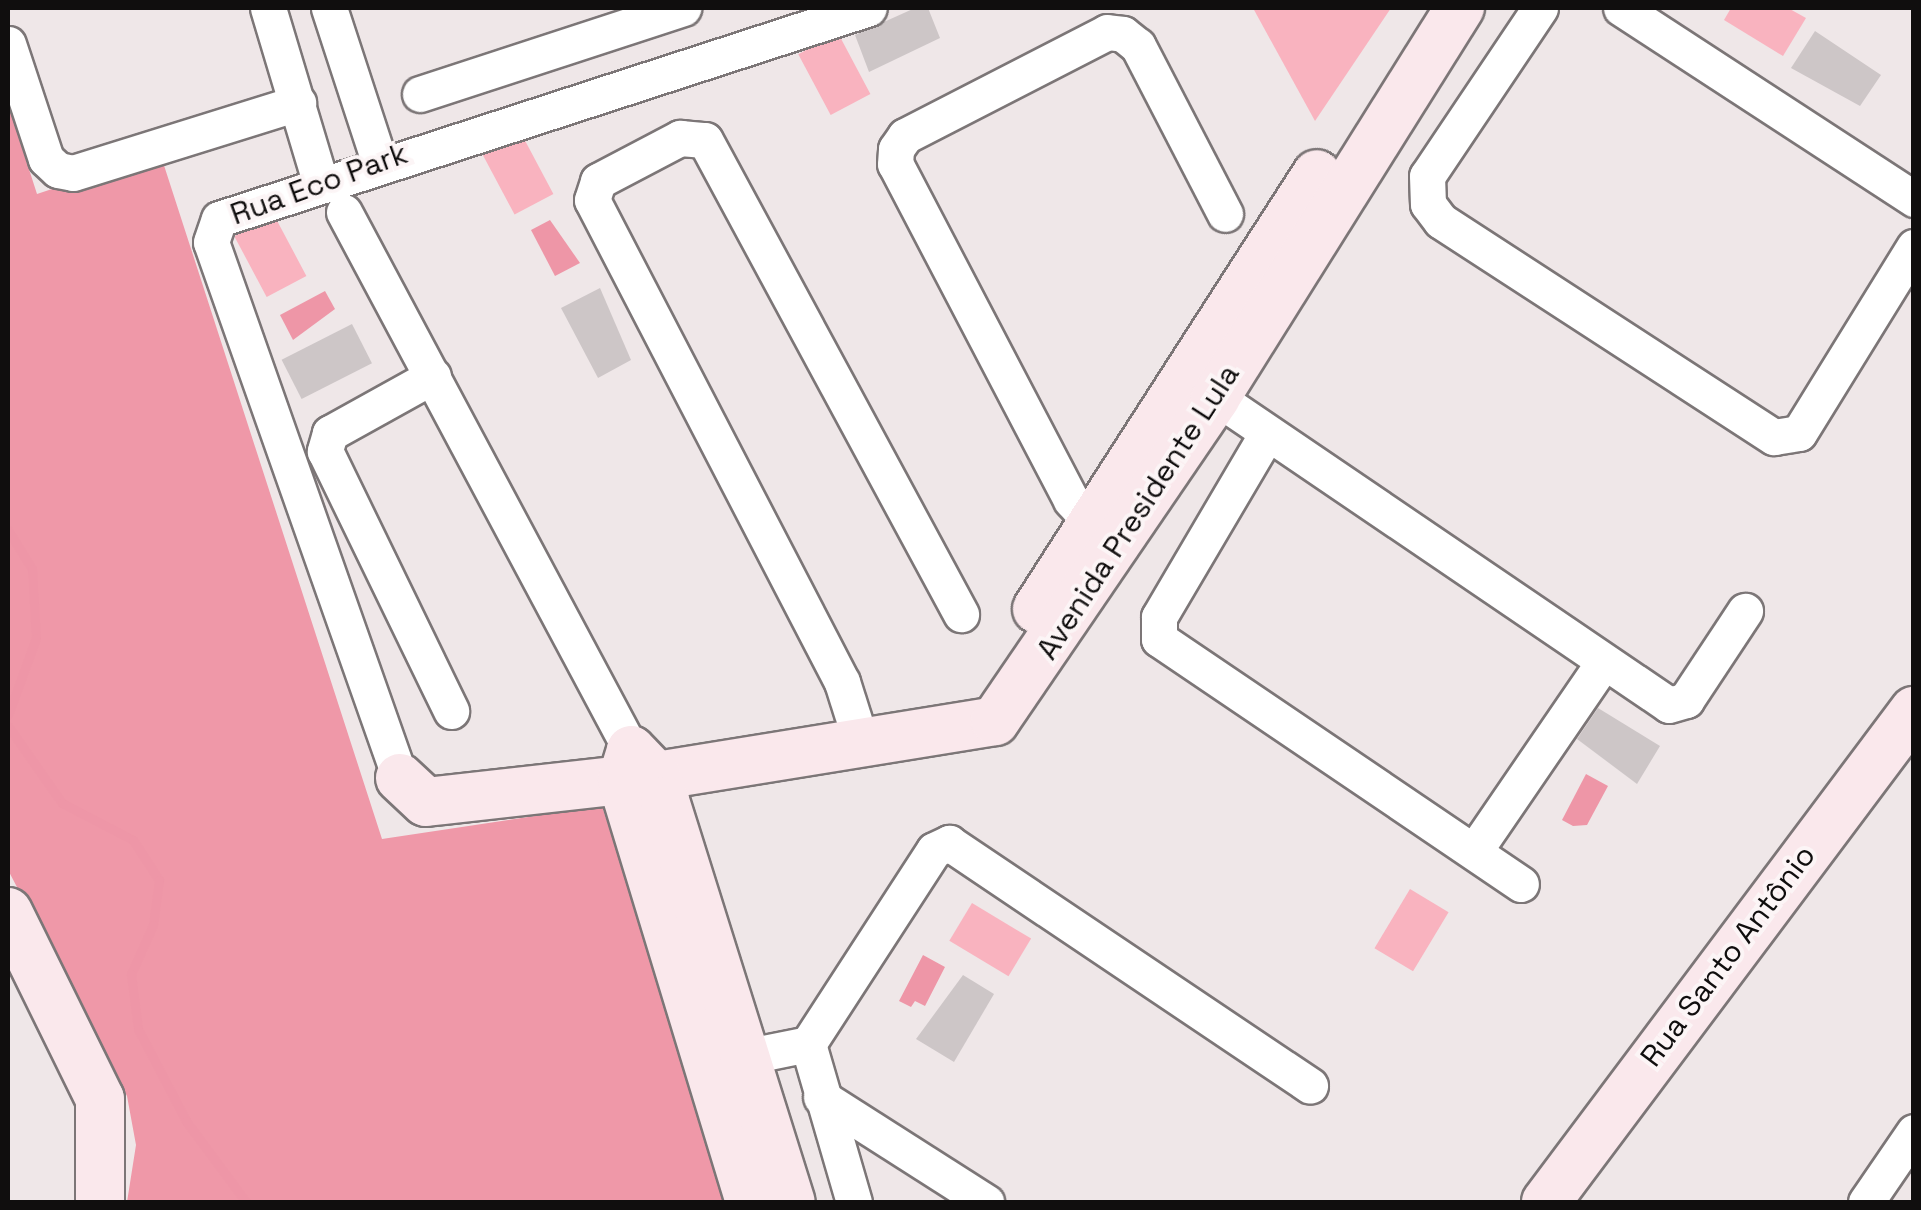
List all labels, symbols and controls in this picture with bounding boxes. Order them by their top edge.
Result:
street label: Rua Eco Park [226,135,412,233]
street label: Avenida Presidente Lula [1029,358,1247,666]
street label: Rua Santo Antônio [1633,838,1823,1074]

